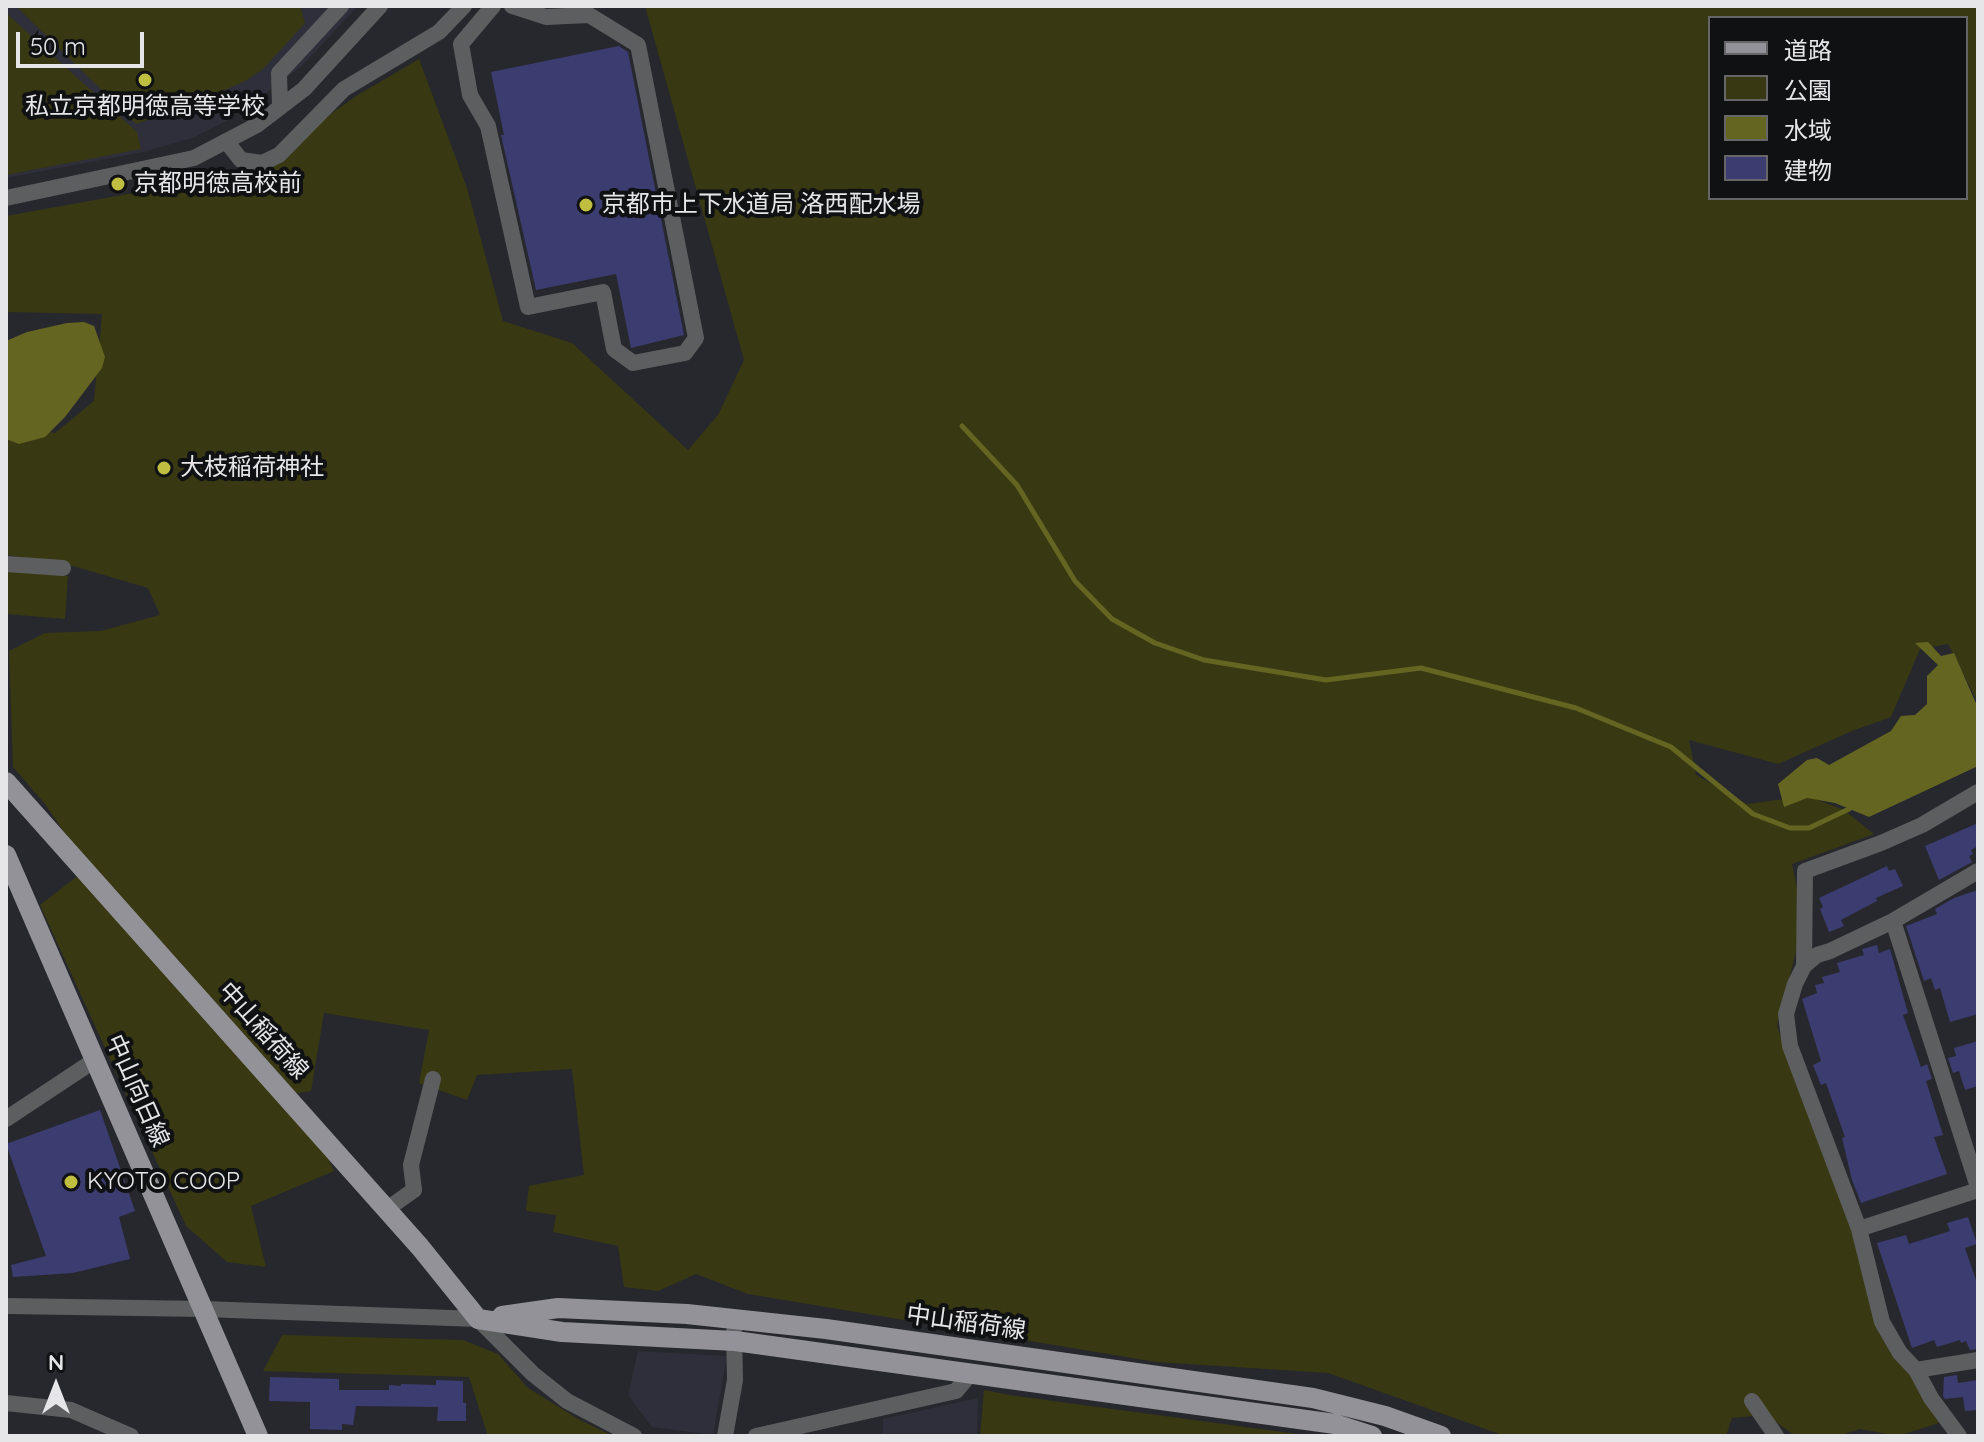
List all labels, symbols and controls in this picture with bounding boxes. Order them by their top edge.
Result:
scale bar [20,16,148,66]
legend [1708,16,1968,200]
text: 50 m [30,31,86,61]
text: 道路 [1784,35,1832,65]
marker: 私立京都明徳高等学校 [136,71,154,89]
text: 公園 [1784,75,1832,105]
place label: 私立京都明徳高等学校 [25,93,265,121]
text: 水域 [1784,115,1832,145]
text: 建物 [1784,155,1832,185]
place label: 京都明徳高校前 [134,170,302,198]
marker: 京都明徳高校前 [109,175,127,193]
place label: 京都市上下水道局 洛西配水場 [602,191,921,219]
marker: 京都市上下水道局 洛西配水場 [577,196,595,214]
place label: 大枝稲荷神社 [180,454,324,482]
marker: 大枝稲荷神社 [155,459,173,477]
street label: 中山稲荷線 [212,977,314,1085]
street label: 中山向日線 [99,1030,175,1152]
place label: KYOTO COOP [87,1168,240,1196]
marker: KYOTO COOP [62,1173,80,1191]
street label: 中山稲荷線 [905,1300,1027,1346]
north arrow [16,1346,96,1426]
text: N [48,1348,64,1376]

